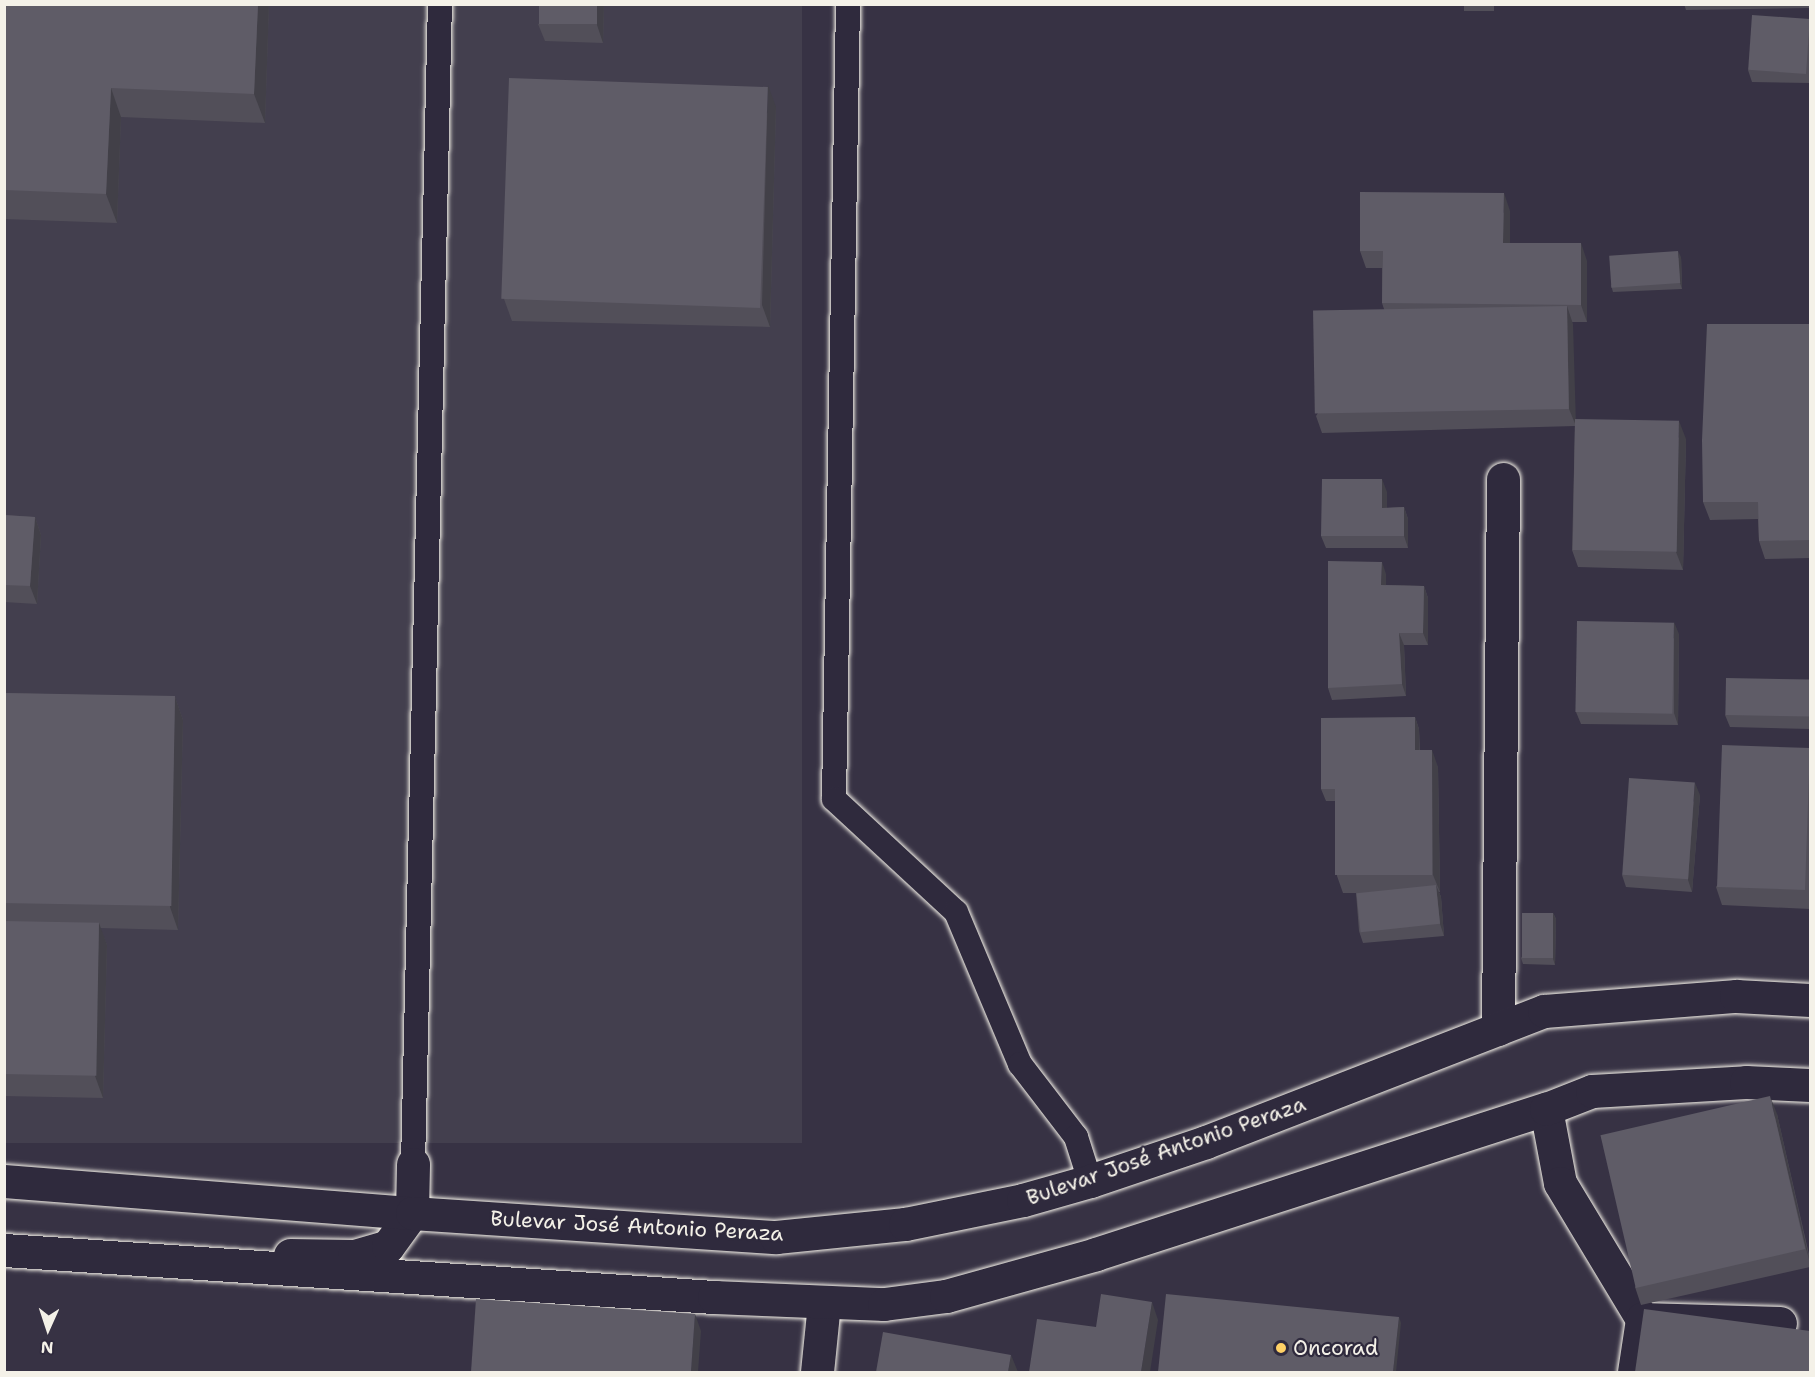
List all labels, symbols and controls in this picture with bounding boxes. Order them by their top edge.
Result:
street label: Bulevar José Antonio Peraza [1023,1091,1309,1211]
street label: Bulevar José Antonio Peraza [490,1206,784,1246]
north arrow [18,1299,78,1359]
place label: Oncorad [1293,1335,1378,1361]
text: N [40,1337,54,1358]
marker: Oncorad [1274,1341,1288,1355]

